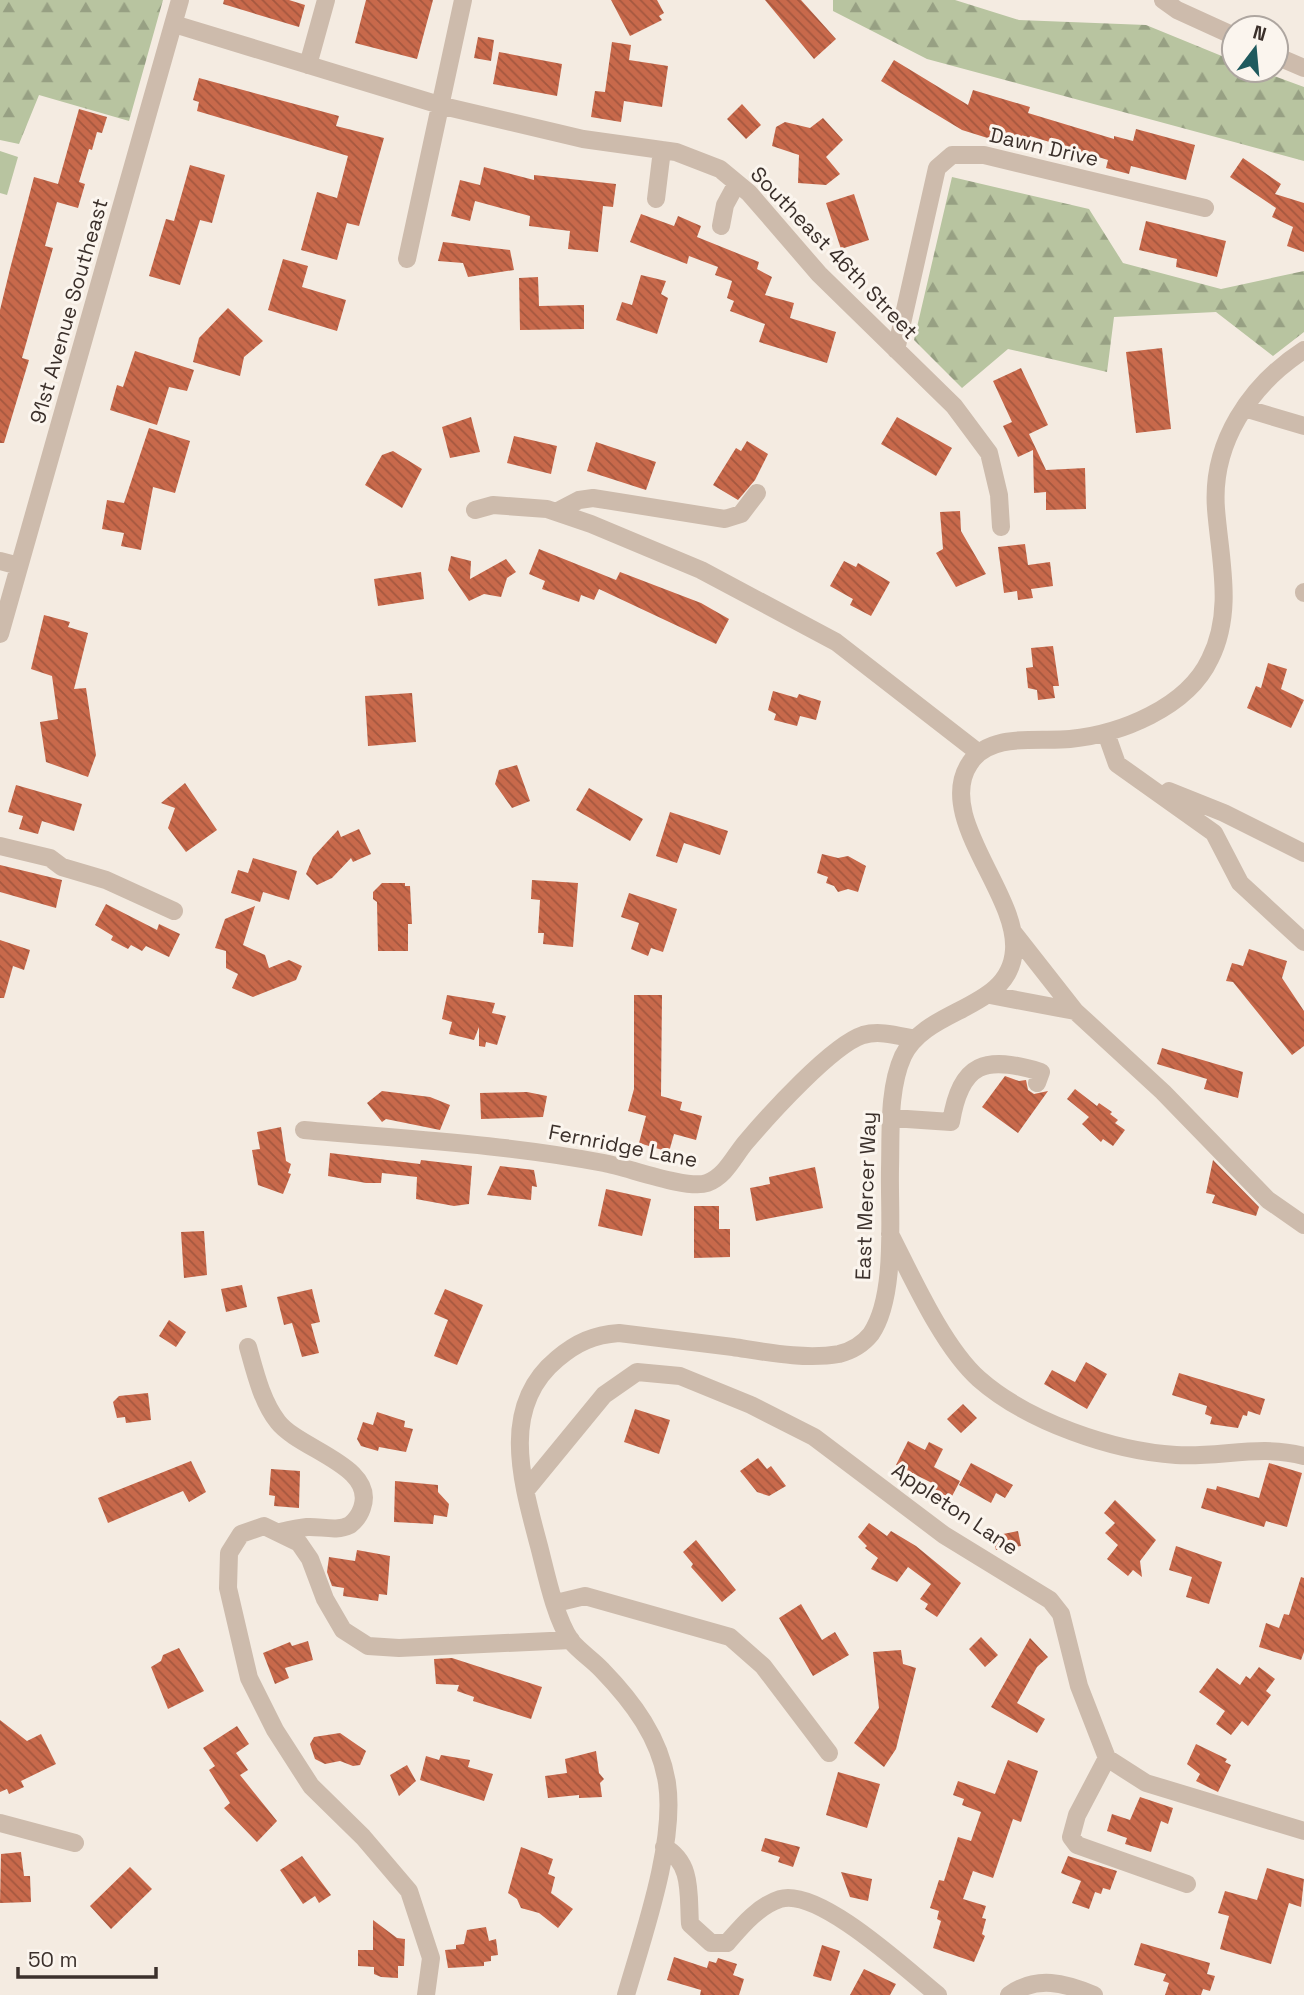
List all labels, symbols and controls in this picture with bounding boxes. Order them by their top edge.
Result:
north arrow [1220,14,1290,84]
text: N [1250,19,1269,47]
street label: Dawn Drive [987,121,1101,172]
street label: Southeast 46th Street [745,161,924,345]
street label: 91st Avenue Southeast [23,195,114,427]
street label: East Mercer Way [849,1111,882,1281]
street label: Fernridge Lane [546,1118,700,1173]
street label: Appleton Lane [887,1456,1024,1561]
scale bar [18,1936,156,1980]
text: 50 m [28,1946,78,1973]

